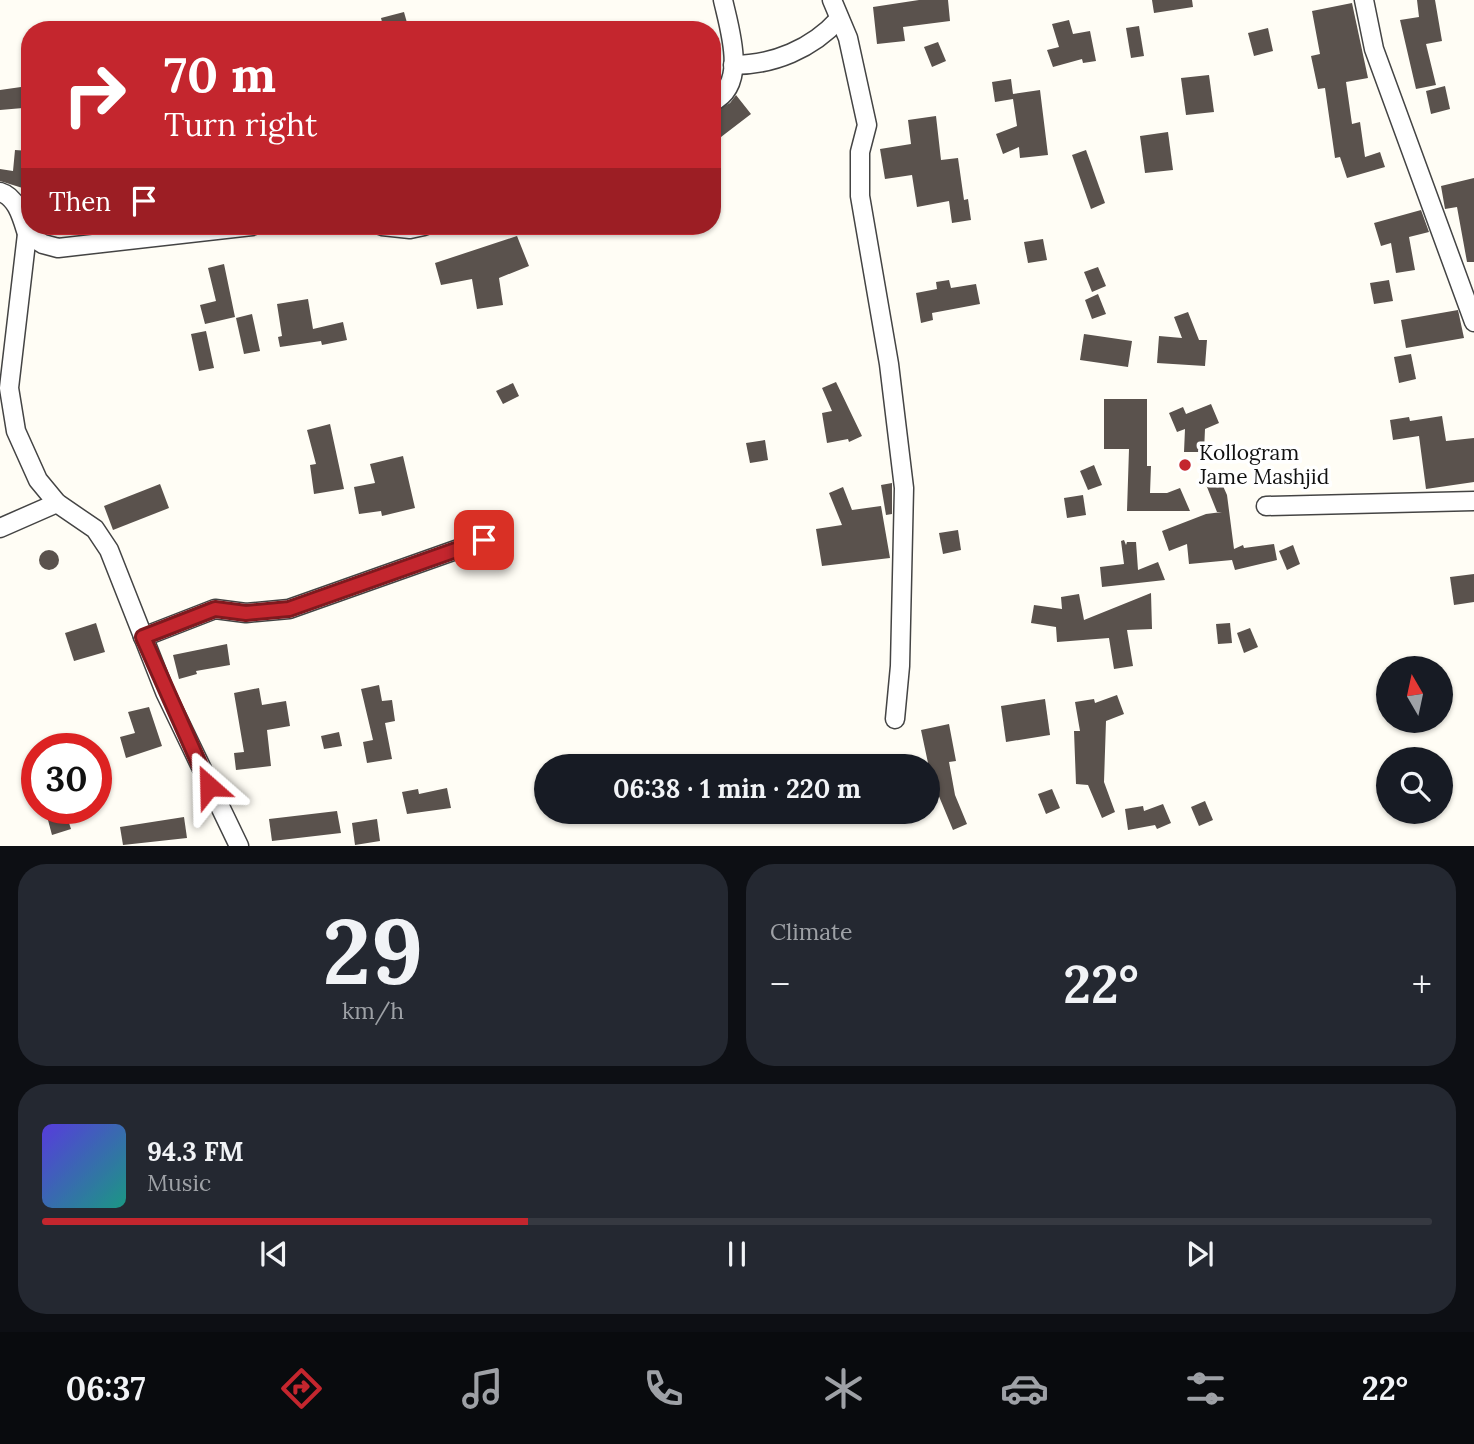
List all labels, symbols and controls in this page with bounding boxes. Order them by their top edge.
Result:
text: 70 m [164,43,276,105]
icon: right [49,49,140,140]
text: Turn right [164,104,317,145]
icon: arrive [125,182,163,220]
text: Then [49,185,111,218]
place label: Kollogram Jame Mashjid [1198,439,1329,490]
marker: Kollogram Jame Mashjid [1177,457,1193,473]
pin [454,510,514,570]
icon: arrive [465,521,503,559]
north arrow [1376,656,1452,733]
map controls [1376,656,1453,824]
speed limit sign: 30 [21,733,112,824]
button: search [1376,747,1453,824]
position arrow [172,749,246,823]
text: 06:38 · 1 min · 220 m [613,772,861,805]
text: 29 [323,892,423,1009]
text: Climate [770,917,852,946]
text: 22° [1063,951,1139,1017]
text: − [770,960,790,1008]
text: + [1412,960,1432,1008]
text: km/h [342,996,404,1025]
text: 94.3 FM [147,1135,244,1168]
text: Music [147,1168,211,1197]
icon: previous [255,1235,293,1273]
icon: pause [718,1235,756,1273]
icon: next [1181,1235,1219,1273]
icon: directions [277,1364,326,1413]
icon: music [458,1364,507,1413]
icon: phone [639,1364,688,1413]
icon: climate [819,1364,868,1413]
icon: car [1000,1364,1049,1413]
icon: filters [1181,1364,1230,1413]
text: 06:37 [66,1368,146,1409]
text: 22° [1362,1368,1408,1409]

